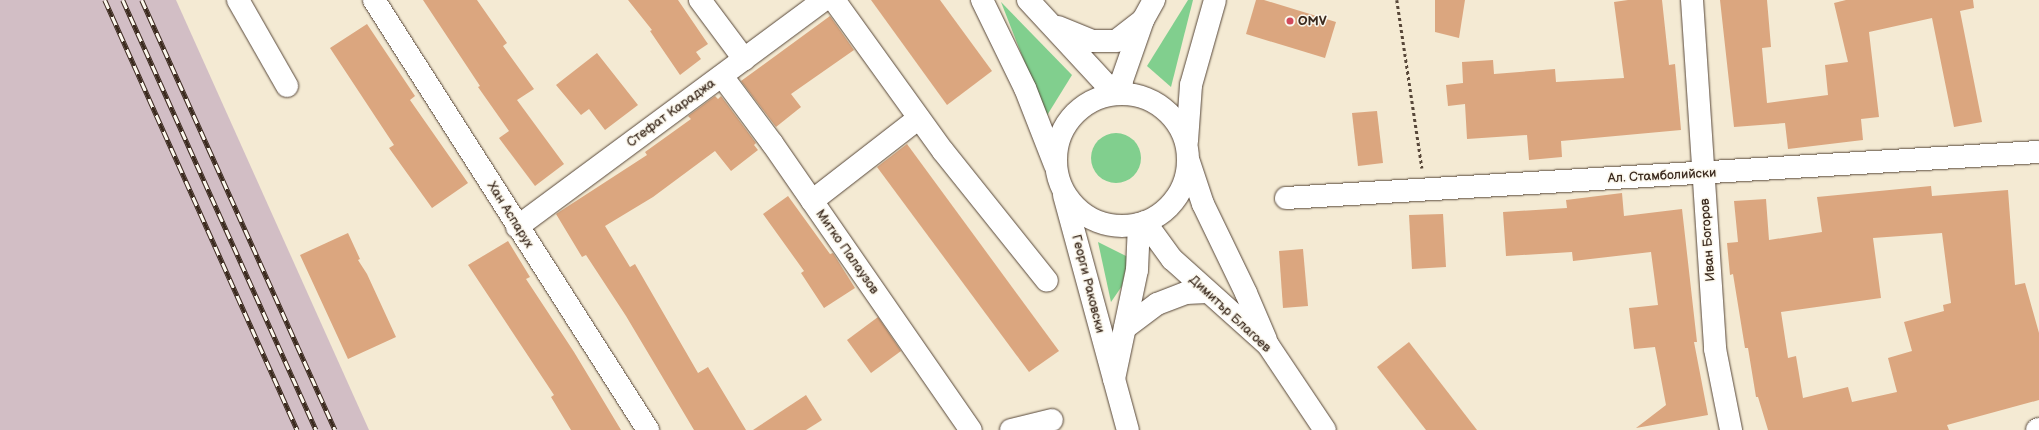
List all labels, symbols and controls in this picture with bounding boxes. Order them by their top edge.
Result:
place label: OMV [1298,13,1327,29]
marker: OMV [1285,16,1295,26]
street label: Стефат Караджа [624,76,718,150]
street label: Ал. Стамболийски [1607,165,1717,187]
street label: Хан Аспарух [483,179,537,251]
street label: Иван Богоров [1697,198,1719,282]
street label: Митко Палаузов [812,207,882,297]
street label: Георги Раковски [1068,233,1108,335]
street label: Димитър Благоев [1186,272,1274,356]

